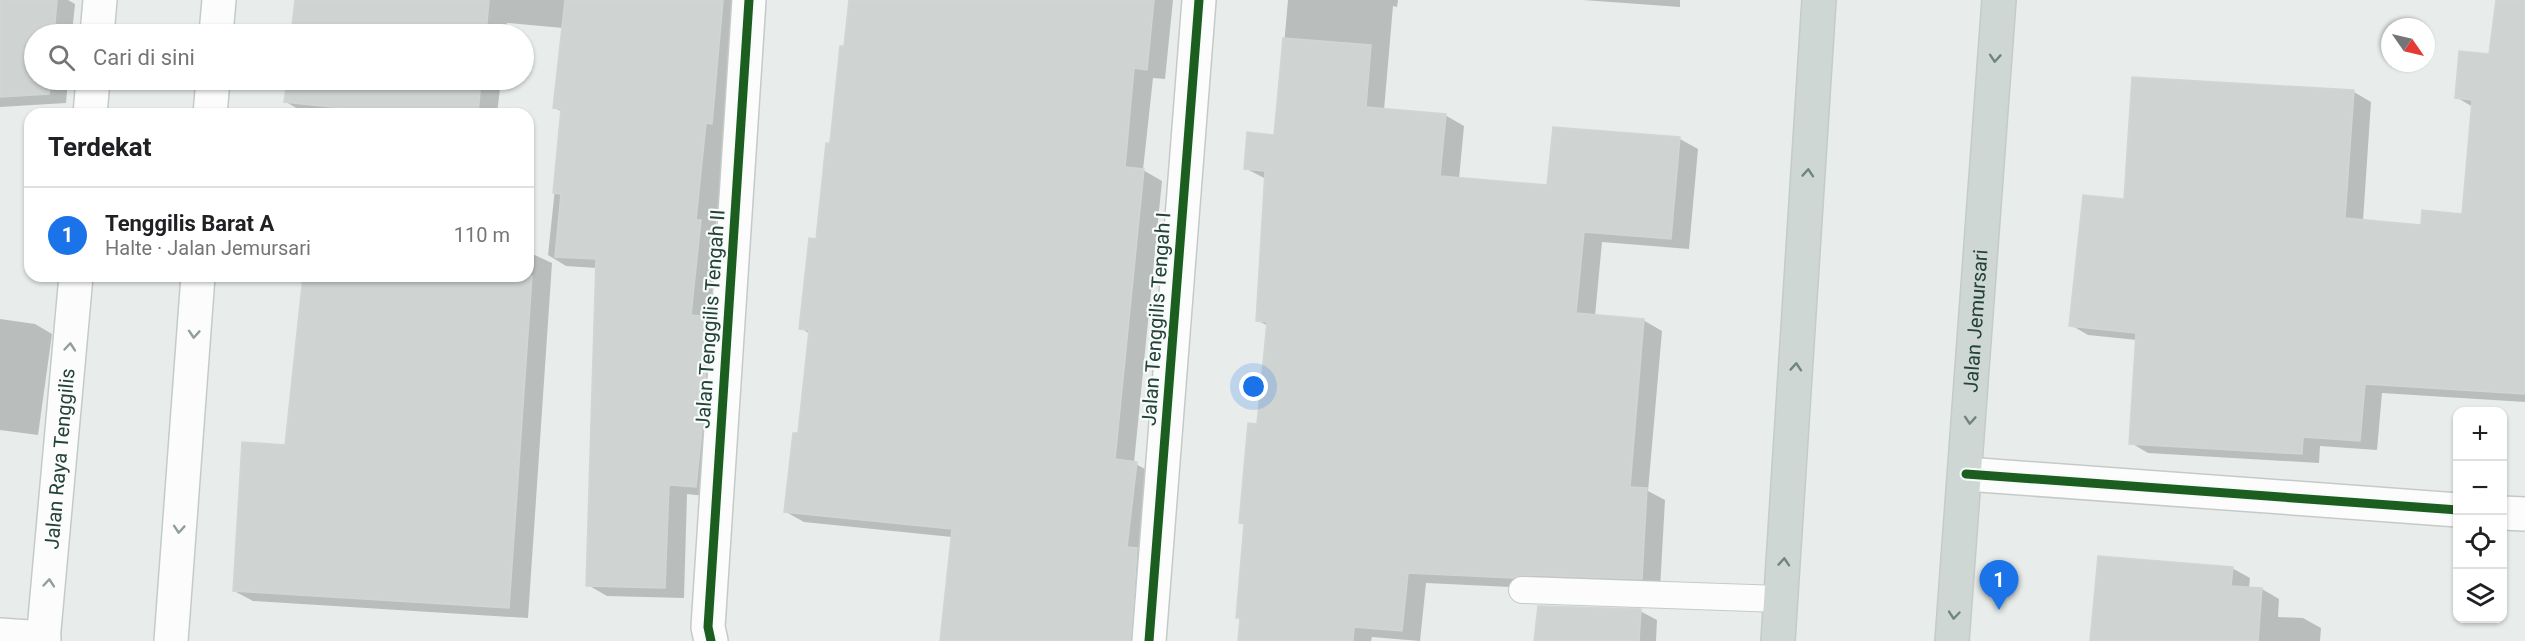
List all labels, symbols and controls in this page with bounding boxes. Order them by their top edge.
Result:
north arrow [2381,18,2435,72]
search box [24,24,534,90]
icon: search [45,41,78,74]
text: Cari di sini [93,45,195,70]
one-way arrow [1989,54,2002,63]
text: Terdekat [48,132,152,162]
one-way arrow [1802,168,1815,177]
street label: Jalan Tenggilis Tengah II [690,209,730,429]
text: Tenggilis Barat A [105,211,274,236]
street label: Jalan Tenggilis Tengah I [1137,211,1175,427]
text: 1 [62,223,73,247]
text: 110 m [454,223,510,247]
text: Halte · Jalan Jemursari [105,236,311,260]
street label: Jalan Jemursari [1958,248,1993,393]
one-way arrow [188,330,201,339]
one-way arrow [63,342,76,351]
one-way arrow [1790,363,1803,372]
street label: Jalan Raya Tenggilis [39,367,80,550]
your location [1239,372,1268,401]
map controls [2453,407,2507,623]
button: + [2453,407,2507,461]
one-way arrow [1963,416,1976,425]
button: − [2453,461,2507,515]
button: locate [2453,515,2507,569]
one-way arrow [173,524,186,533]
one-way arrow [1778,557,1791,566]
pin: 1 [1980,560,2018,610]
button: layers [2453,569,2507,623]
one-way arrow [42,578,55,588]
one-way arrow [1948,610,1961,619]

